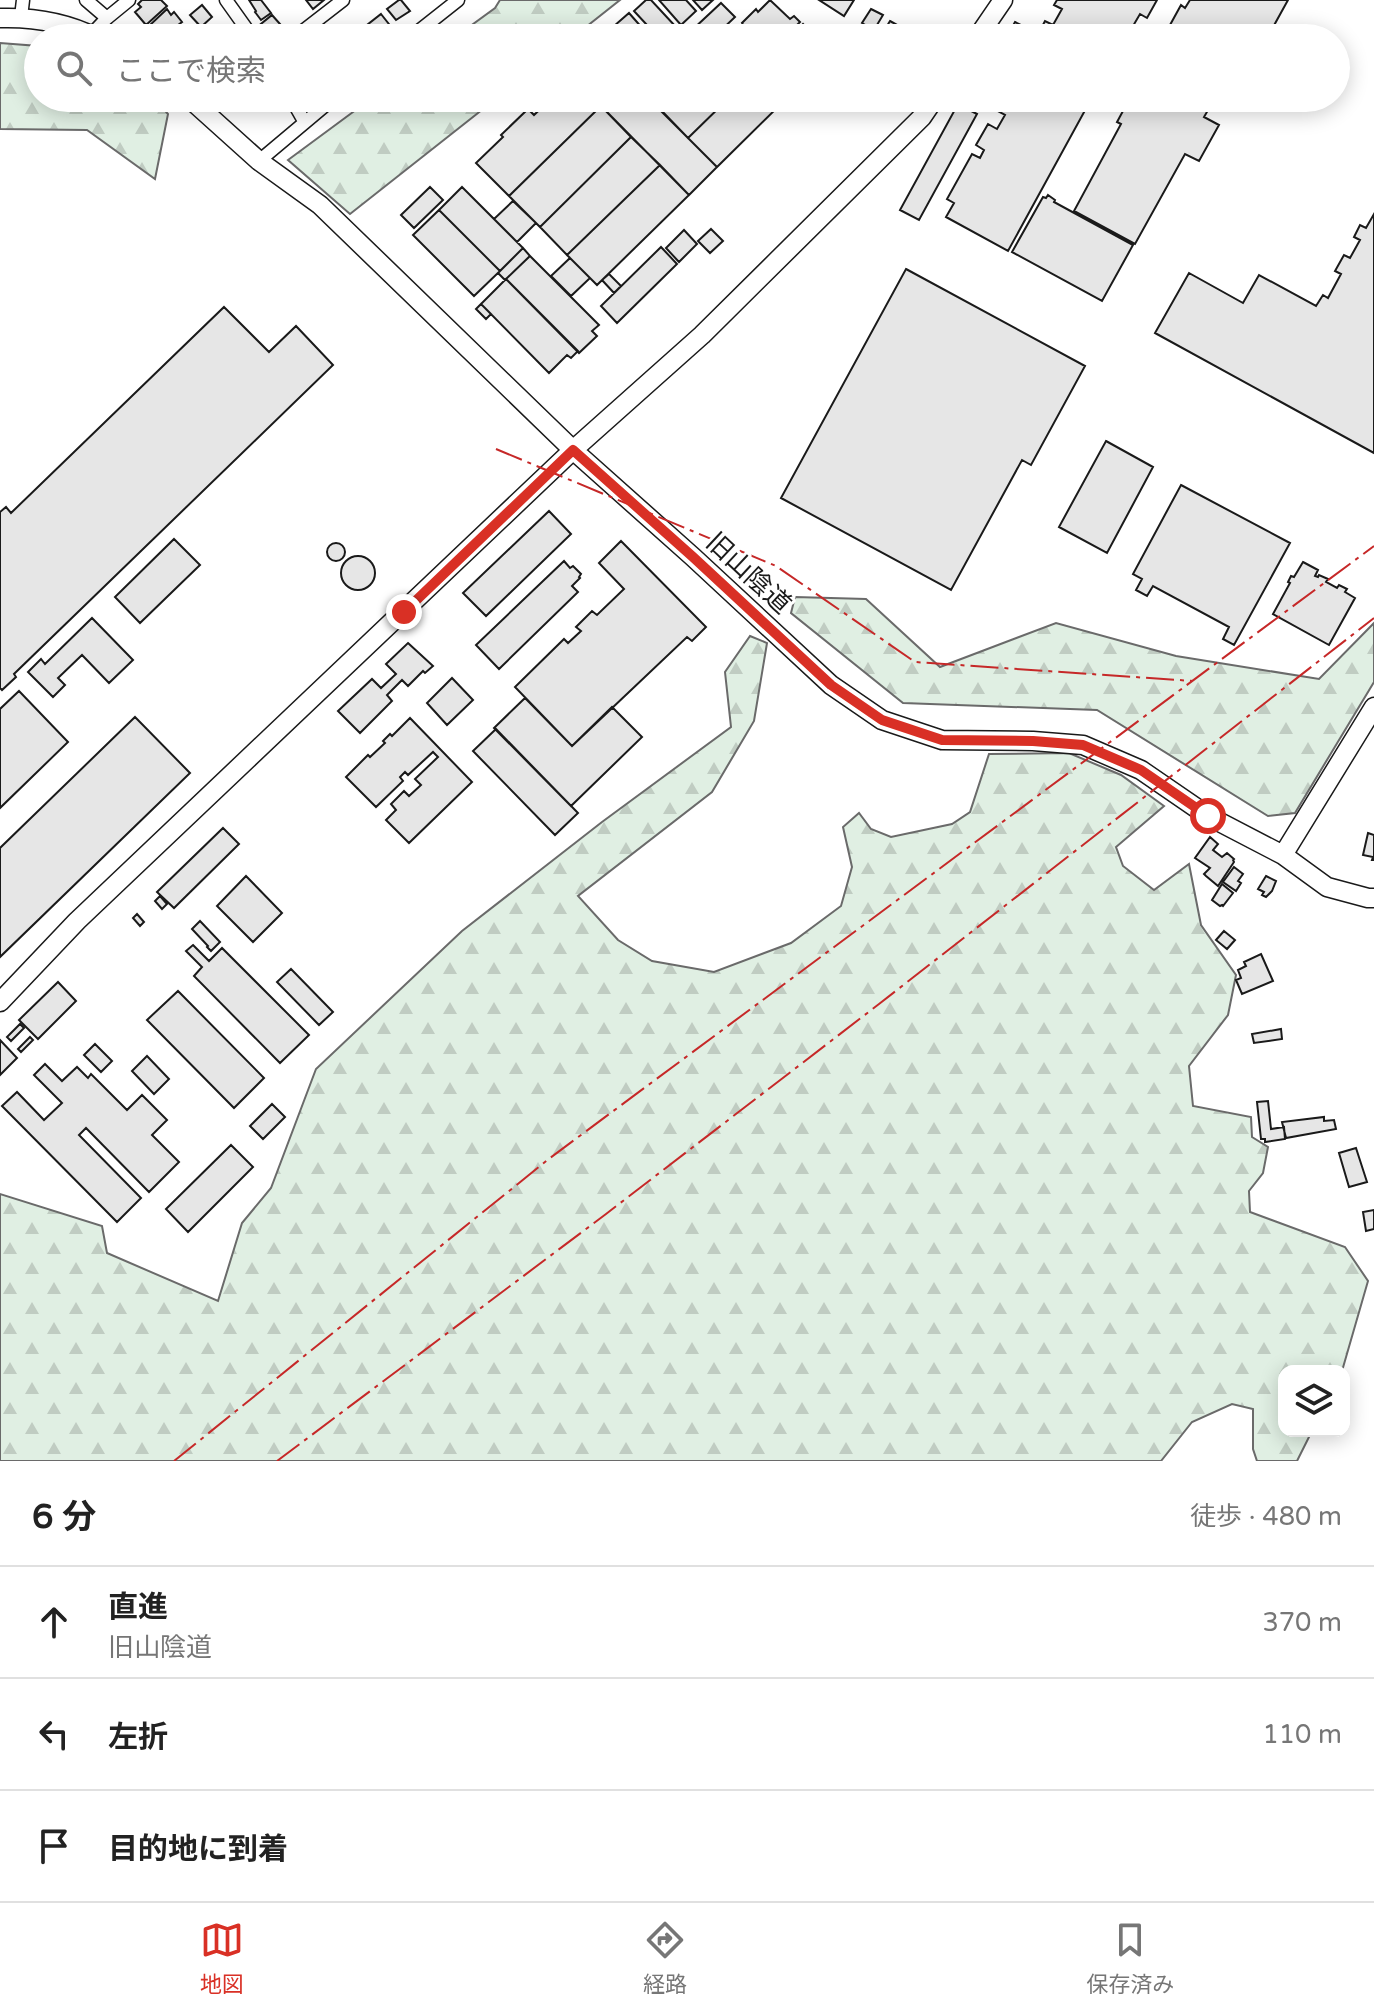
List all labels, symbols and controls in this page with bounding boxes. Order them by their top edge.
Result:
search box [24,24,1350,112]
icon: search [52,46,96,90]
text: ここで検索 [116,53,266,90]
street label: 旧山陰道 [700,527,797,620]
route end [386,594,422,630]
route start [1190,798,1226,834]
map controls [1278,1365,1350,1437]
button: layers [1278,1365,1350,1437]
text: 6 分 [32,1497,96,1538]
text: 徒歩 · 480 m [1190,1501,1342,1532]
text: 直進 [108,1589,168,1626]
icon: ahead [32,1600,76,1644]
text: 370 m [1262,1607,1342,1638]
text: 旧山陰道 [108,1632,212,1663]
icon: left [32,1712,76,1756]
text: 左折 [108,1719,168,1756]
text: 110 m [1262,1719,1342,1750]
icon: arrive [32,1824,76,1868]
text: 目的地に到着 [108,1831,288,1868]
tab: 地図 [200,1918,244,1998]
tab: 経路 [643,1918,687,1998]
tab: 保存済み [1086,1918,1174,1998]

